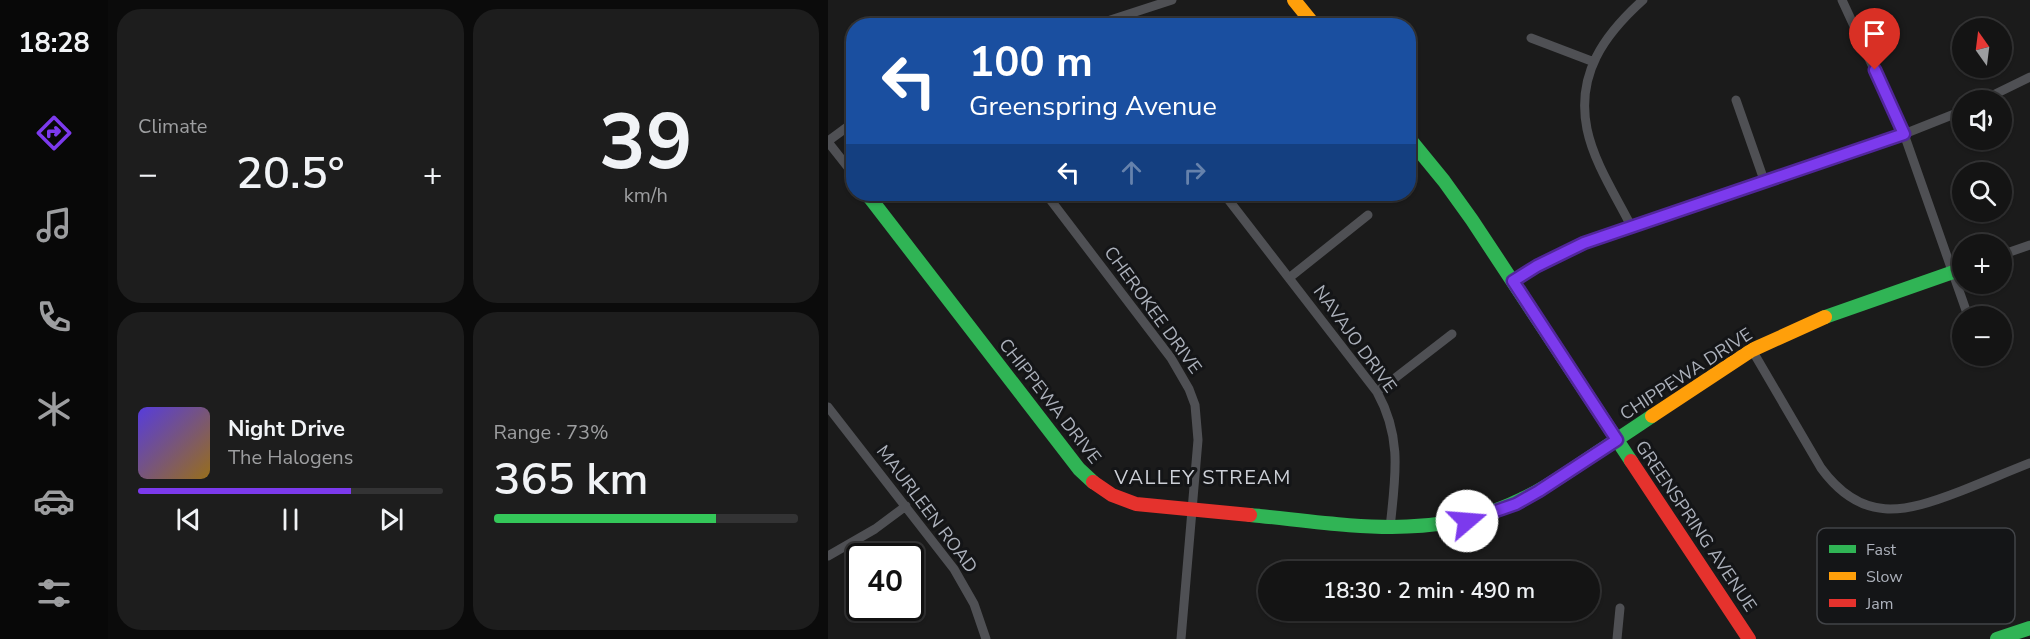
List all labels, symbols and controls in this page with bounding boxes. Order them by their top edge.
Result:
pin [1849,8,1900,70]
icon: arrive [1858,17,1891,50]
north arrow [1952,18,2012,78]
map controls [1952,18,2012,366]
text: 18:28 [18,25,90,62]
text: 100 m [969,34,1093,91]
icon: left [870,42,948,120]
text: Greenspring Avenue [969,88,1217,125]
text: 39 [599,89,693,196]
button: sound [1952,90,2012,150]
icon: directions [33,112,75,154]
text: Climate [138,113,207,140]
text: 20.5° [236,143,345,204]
text: − [138,152,158,197]
text: + [423,152,442,197]
icon: left [1052,156,1085,189]
icon: ahead [1115,156,1148,189]
icon: right [1178,156,1211,189]
button: search [1952,162,2012,222]
text: km/h [624,182,668,209]
icon: music [33,204,75,246]
button: + [1952,234,2012,294]
street label: CHEROKEE DRIVE [1099,242,1207,378]
street label: NAVAJO DRIVE [1308,280,1402,398]
icon: phone [33,296,75,338]
button: − [1952,306,2012,366]
street label: CHIPPEWA DRIVE [1615,322,1757,426]
street label: CHIPPEWA DRIVE [993,333,1107,469]
icon: climate [33,388,75,430]
text: Night Drive [228,414,345,444]
text: Range · 73% [494,419,609,446]
street label: GREENSPRING AVENUE [1630,436,1762,616]
street label: MAURLEEN ROAD [871,440,983,578]
text: The Halogens [228,444,353,471]
text: 365 km [494,449,649,510]
district label: VALLEY STREAM [1113,464,1292,491]
icon: car [33,480,75,522]
position arrow [1435,489,1499,553]
icon: previous [172,503,205,536]
icon: pause [274,503,307,536]
icon: next [375,503,408,536]
legend [1817,528,2015,624]
text: Fast [1866,539,1897,561]
speed limit sign: 40 [846,543,924,621]
text: Slow [1866,566,1903,588]
icon: filters [33,572,75,614]
text: 18:30 · 2 min · 490 m [1323,576,1535,606]
text: Jam [1865,593,1893,615]

